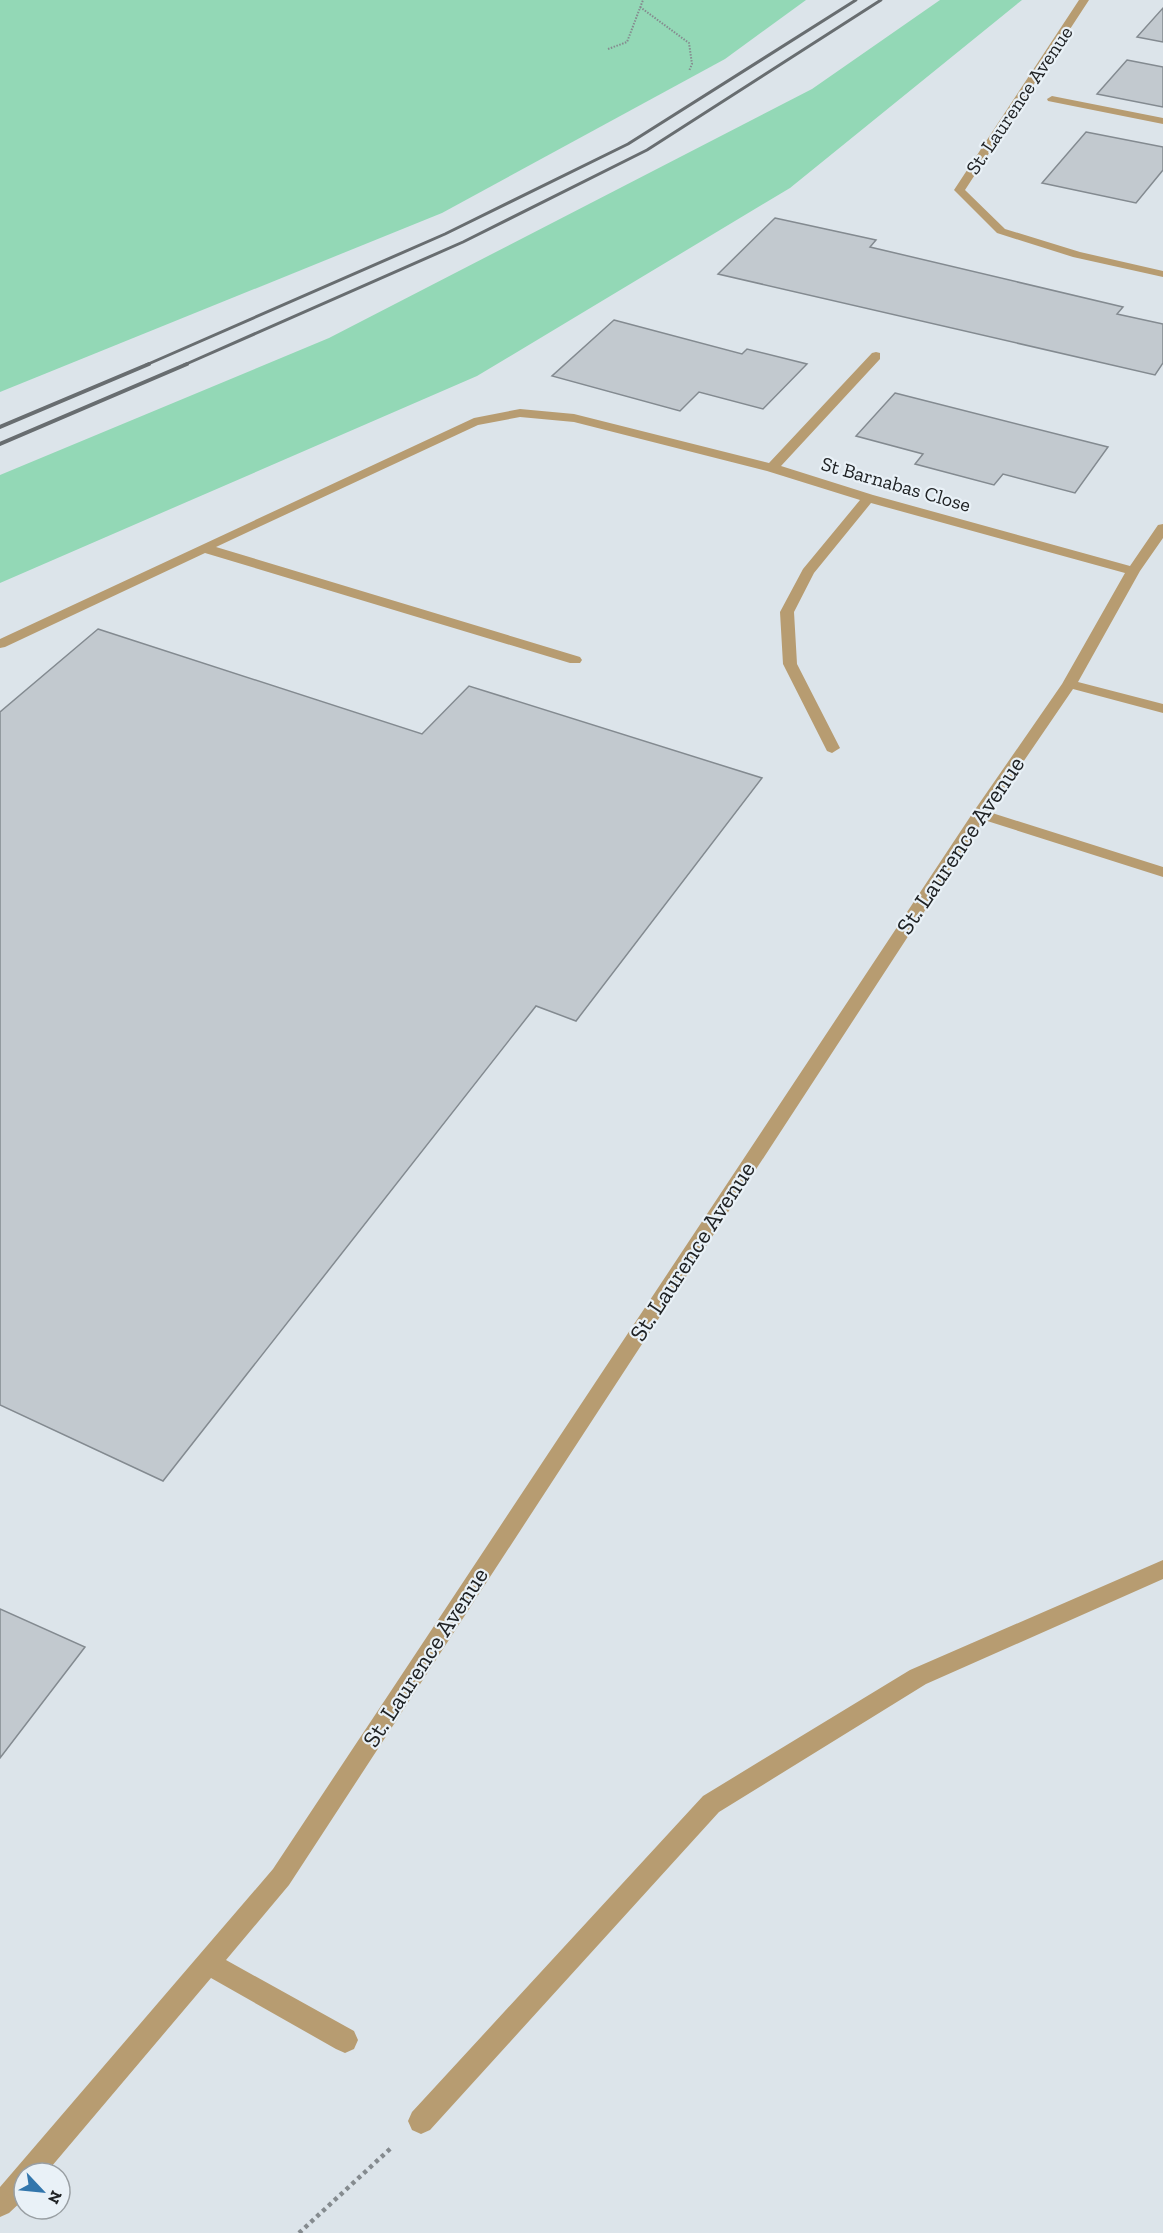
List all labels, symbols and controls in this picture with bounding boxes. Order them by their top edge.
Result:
street label: St. Laurence Avenue [960,21,1078,179]
street label: St Barnabas Close [819,451,973,517]
street label: St. Laurence Avenue [890,750,1030,940]
street label: St. Laurence Avenue [623,1156,761,1346]
street label: St. Laurence Avenue [356,1562,494,1752]
north arrow [12,2161,72,2221]
text: N [44,2188,66,2207]

